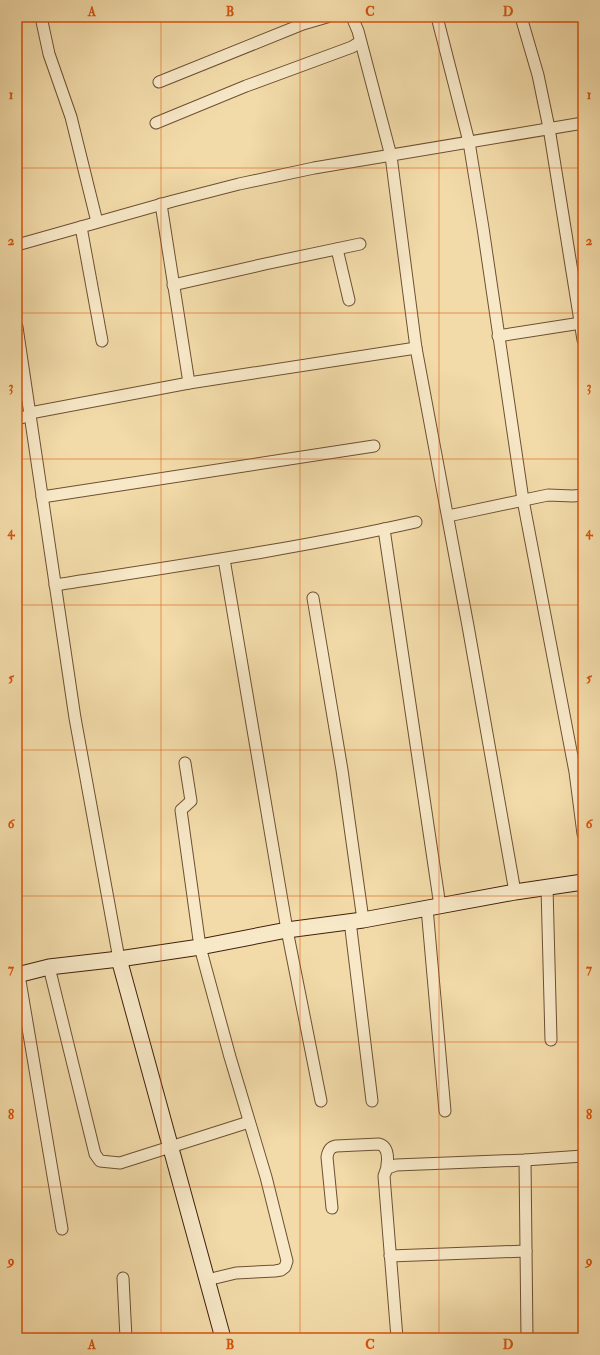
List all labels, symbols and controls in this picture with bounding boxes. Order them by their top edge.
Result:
text: A [87,4,97,20]
text: B [226,4,234,20]
text: C [365,4,375,20]
text: D [503,4,514,20]
text: 1 [9,87,14,103]
text: 1 [587,87,592,103]
text: 2 [8,233,15,249]
text: 2 [586,233,593,249]
text: 3 [9,379,14,395]
text: 3 [587,379,592,395]
text: 4 [6,524,15,540]
text: 4 [584,524,593,540]
text: 5 [8,670,14,686]
text: 5 [586,670,592,686]
text: 6 [8,816,16,832]
text: 6 [586,816,594,832]
text: 7 [8,961,15,977]
text: 7 [586,961,593,977]
text: 8 [8,1107,14,1123]
text: 8 [586,1107,592,1123]
text: 9 [6,1253,15,1269]
text: 9 [584,1253,593,1269]
text: A [87,1337,97,1353]
text: B [226,1337,234,1353]
text: C [365,1337,375,1353]
text: D [503,1337,514,1353]

